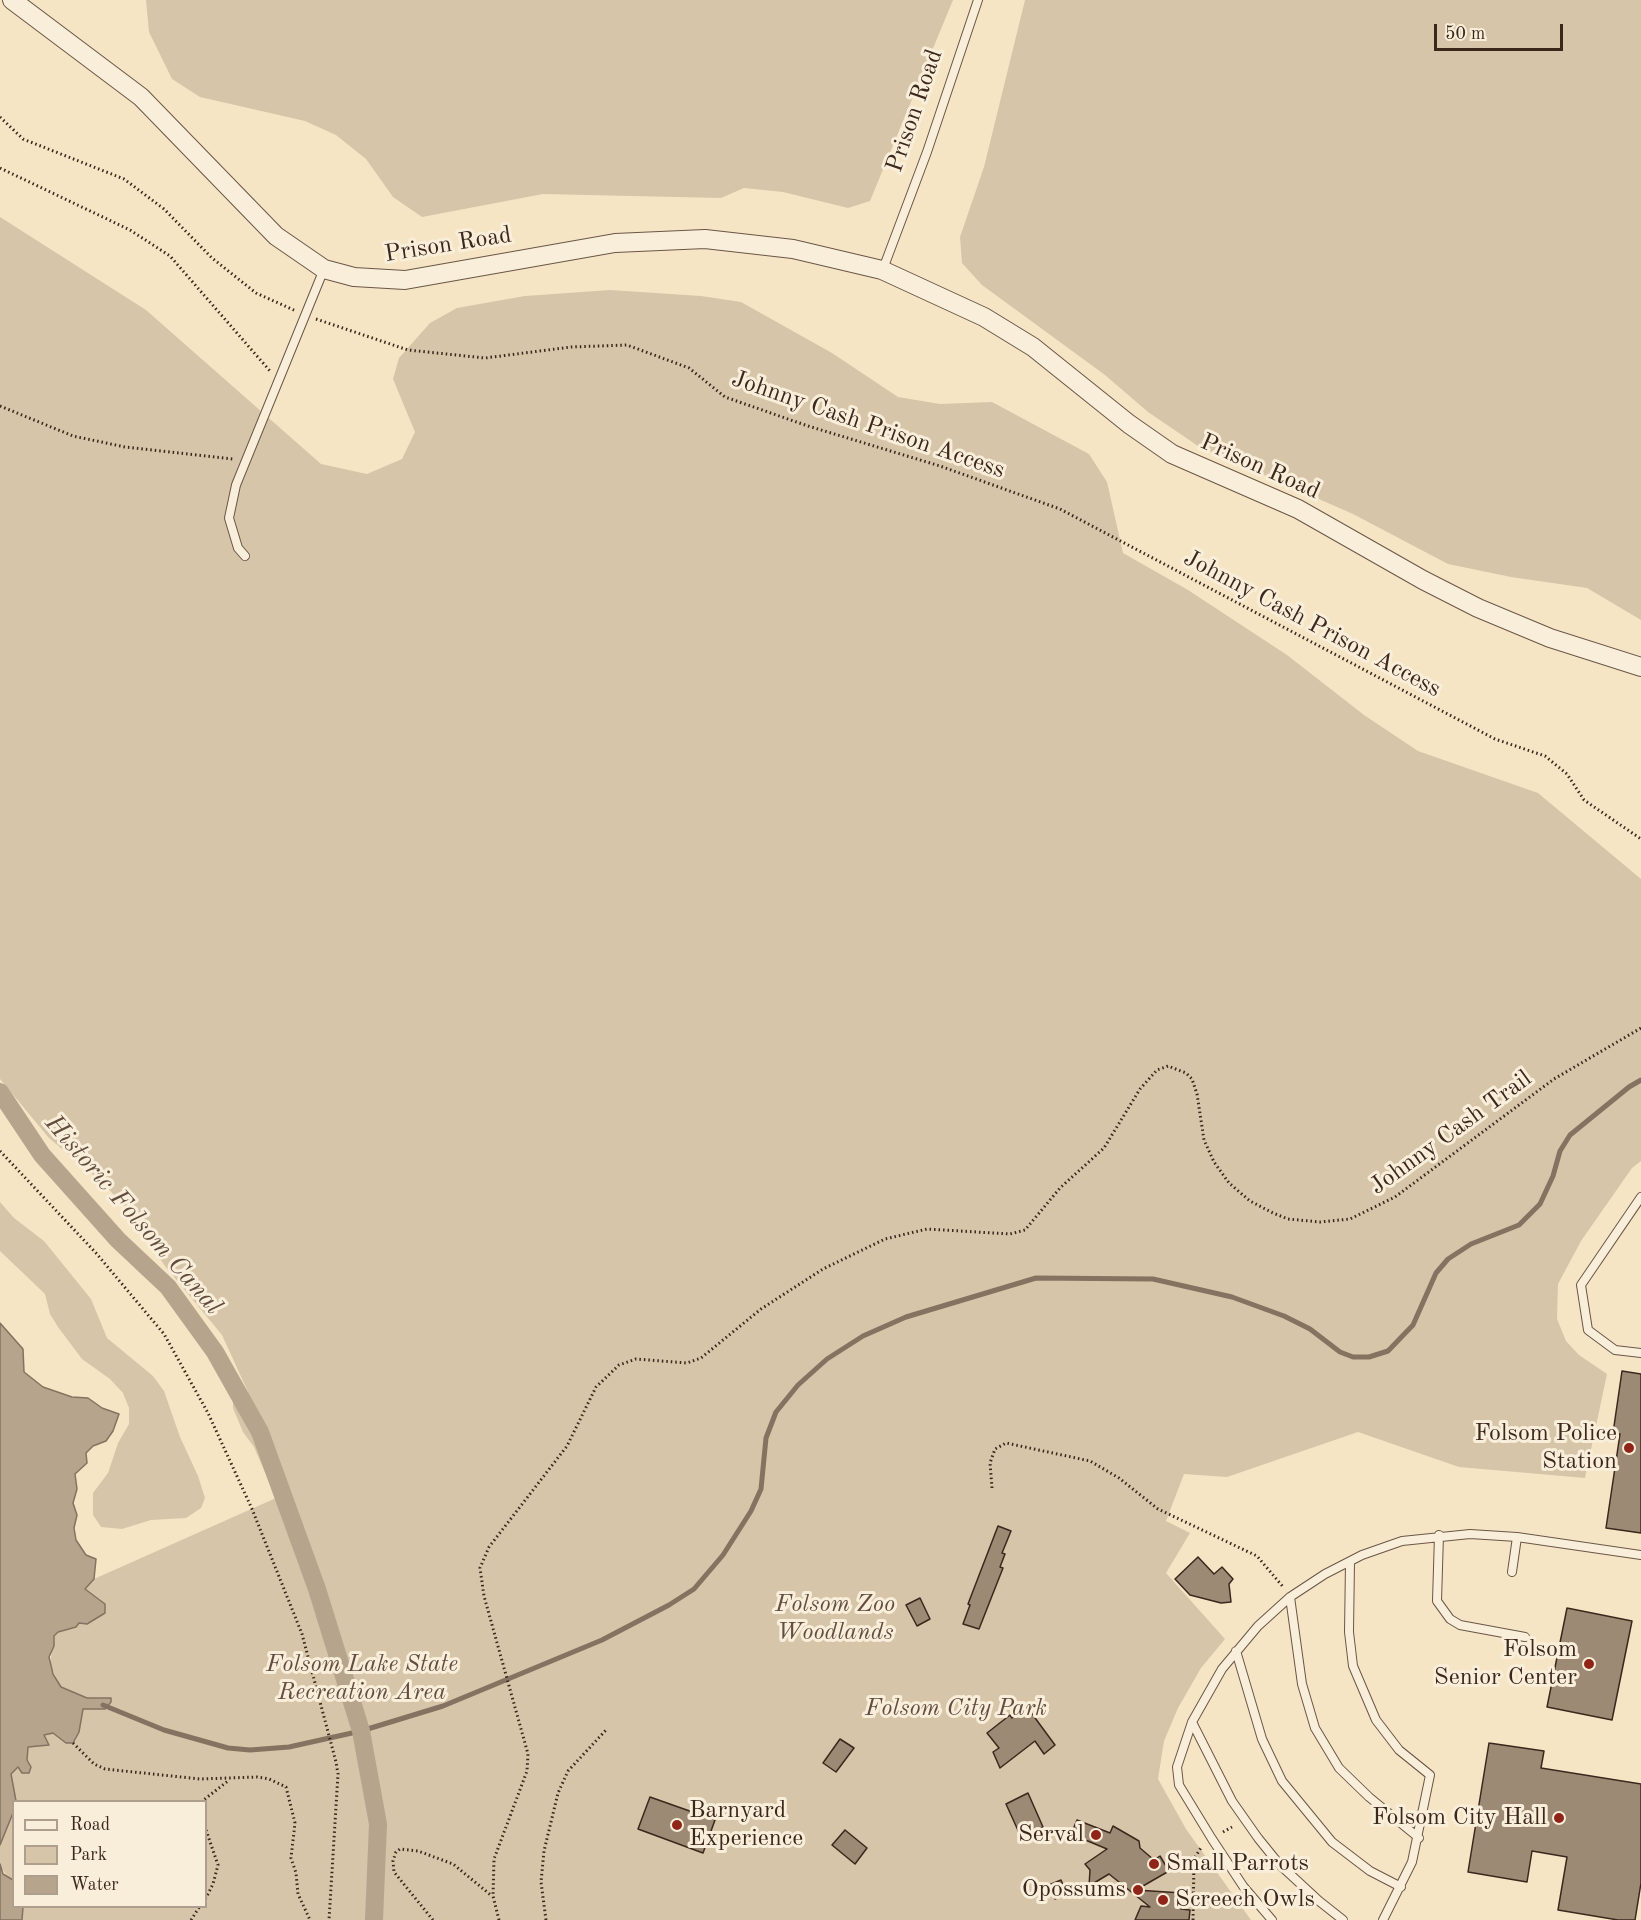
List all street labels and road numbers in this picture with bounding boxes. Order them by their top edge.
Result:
street label: Prison Road [881,46,949,176]
street label: Prison Road [382,221,514,269]
street label: Johnny Cash Prison Access [728,365,1008,485]
street label: Prison Road [1196,428,1324,506]
street label: Johnny Cash Prison Access [1178,544,1446,704]
street label: Johnny Cash Trail [1364,1065,1538,1201]

